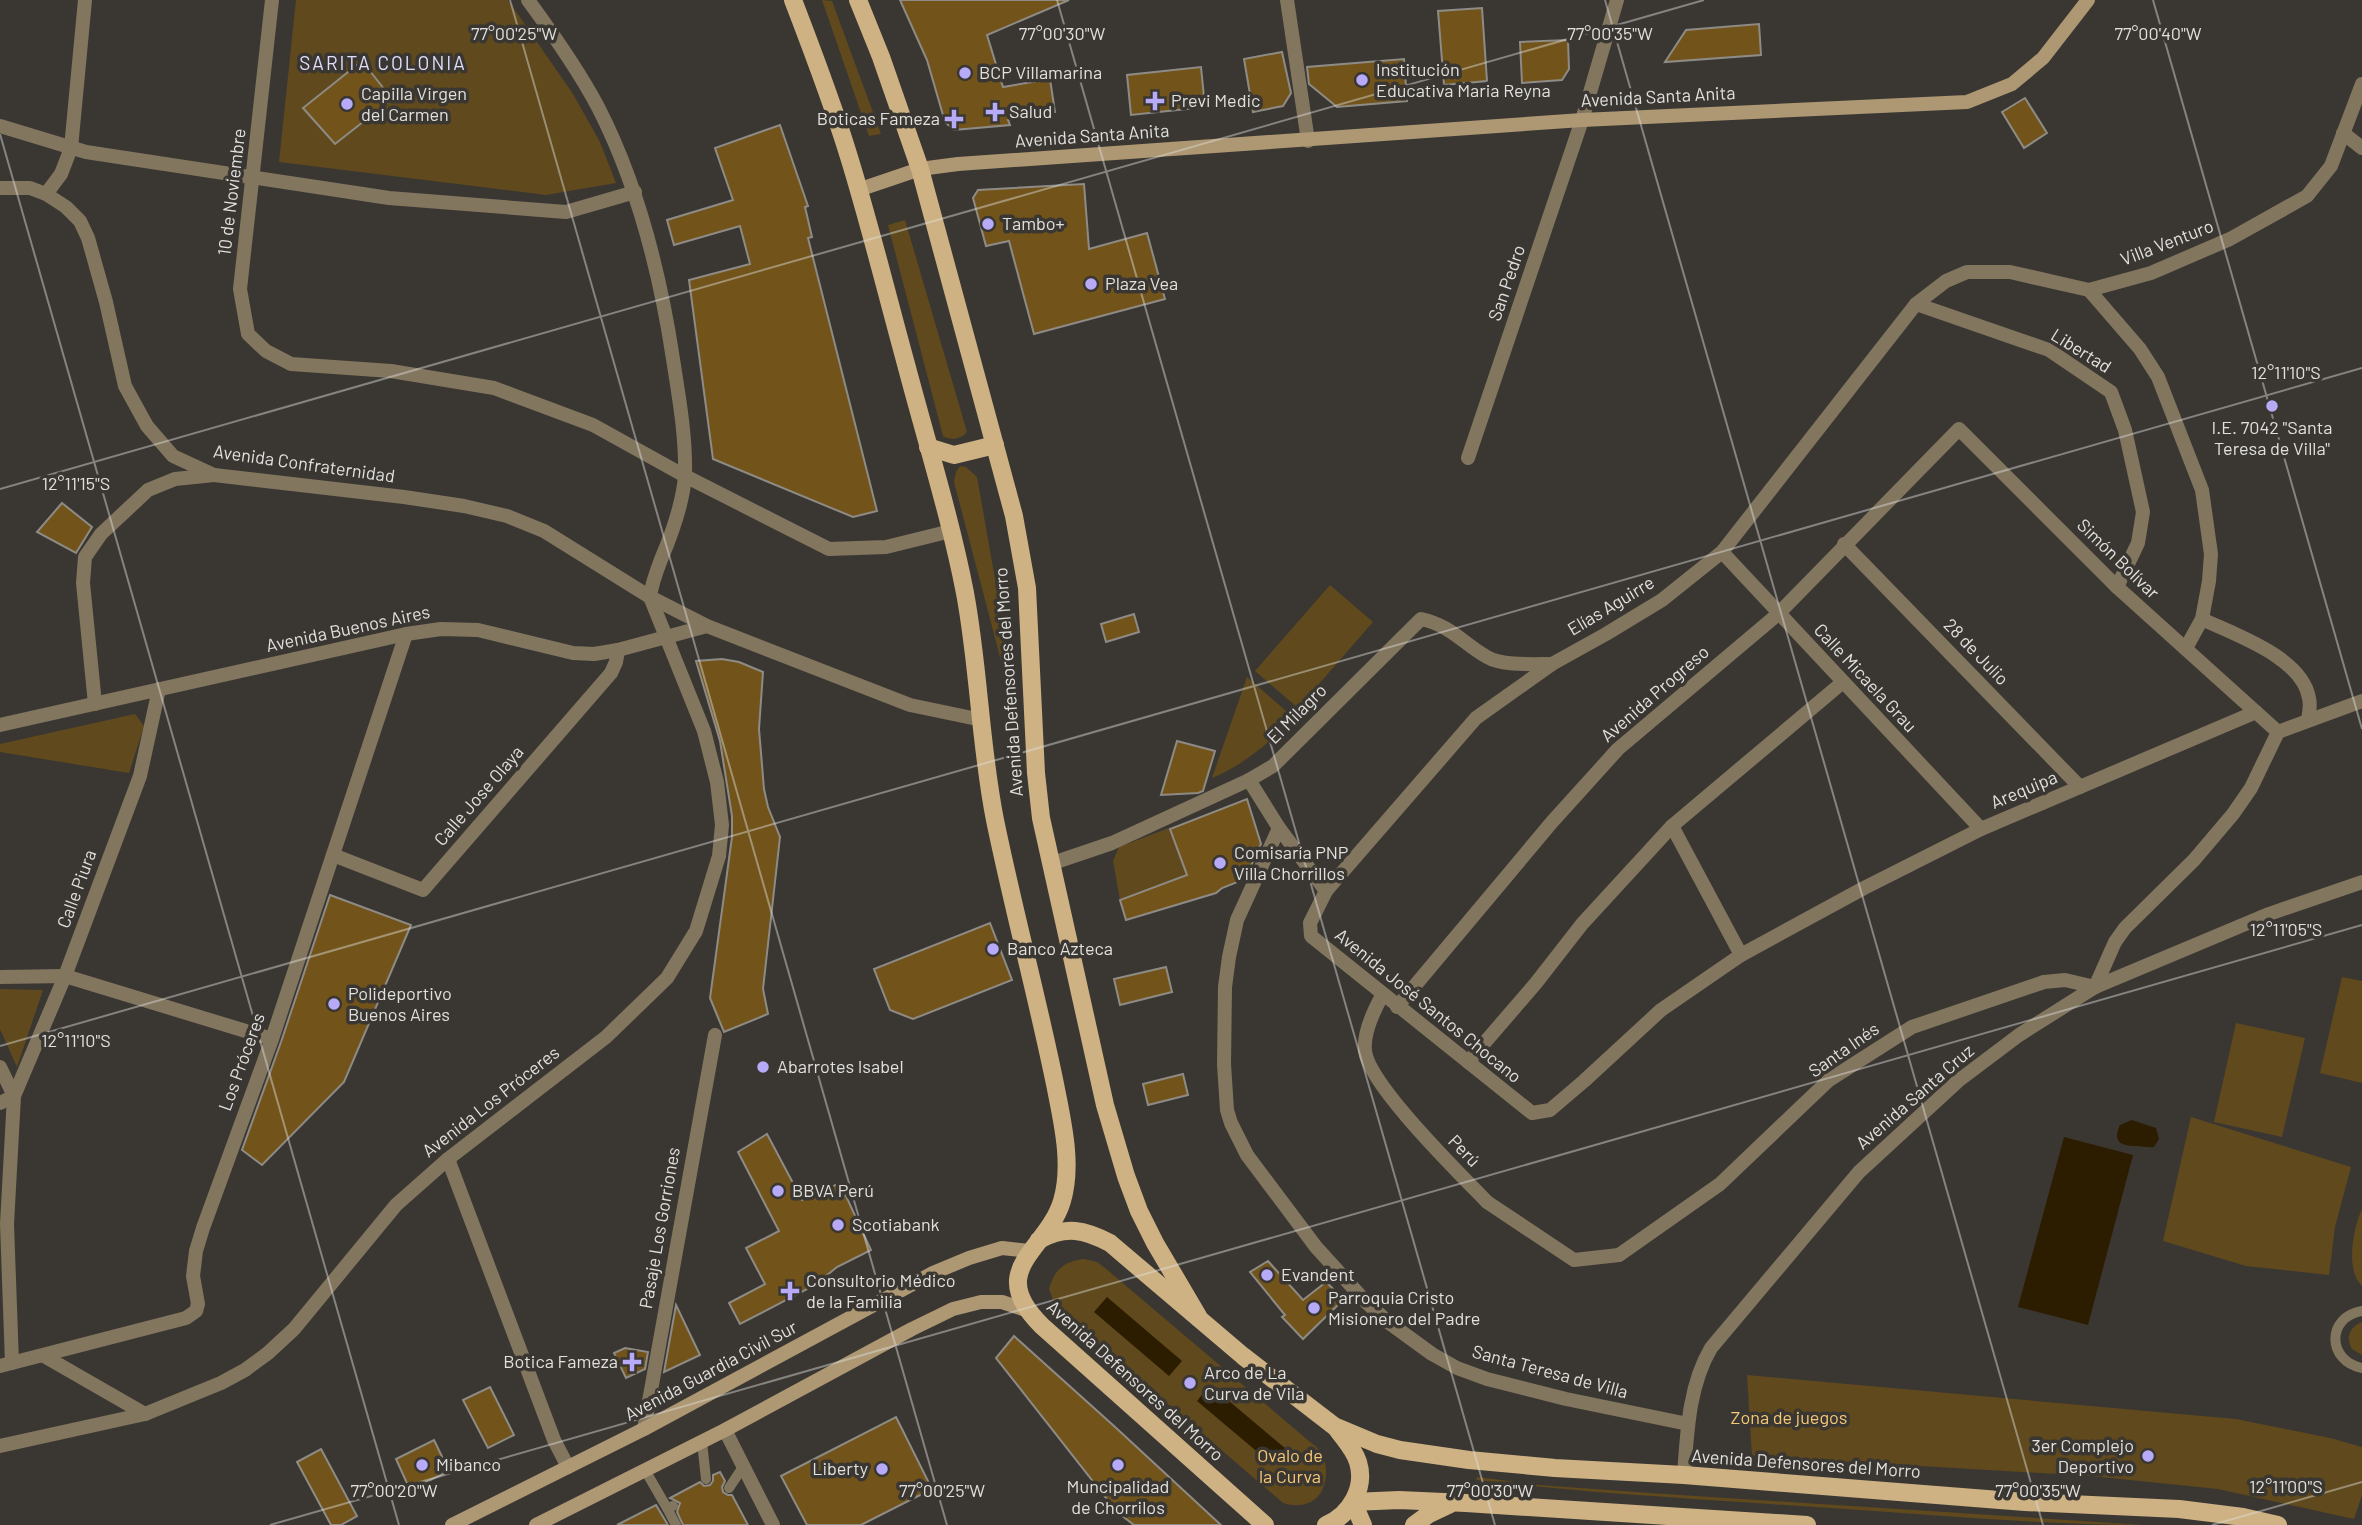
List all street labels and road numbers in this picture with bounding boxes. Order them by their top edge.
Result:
street label: Avenida Santa Anita [1580,81,1736,111]
street label: Avenida Santa Anita [1014,119,1170,151]
street label: 10 de Noviembre [212,127,250,257]
street label: Villa Venturo [2117,214,2216,270]
street label: San Pedro [1483,242,1529,324]
street label: Libertad [2048,323,2116,377]
street label: Avenida Confraternidad [212,439,396,487]
street label: Simón Bolívar [2073,514,2165,603]
street label: Avenida Defensores del Morro [989,567,1027,798]
street label: Elías Aguirre [1563,571,1658,640]
street label: Avenida Buenos Aires [264,600,432,656]
street label: 28 de Julio [1940,613,2014,689]
street label: Calle Micaela Grau [1810,618,1922,736]
street label: Avenida Progreso [1596,640,1713,746]
street label: El Milagro [1262,679,1331,748]
street label: Calle Jose Olaya [429,741,528,850]
street label: Arequipa [1987,765,2060,813]
street label: Calle Piura [52,846,100,931]
street label: Avenida José Santos Chocano [1331,923,1526,1087]
street label: Los Próceres [213,1010,269,1114]
street label: Santa Inés [1804,1017,1883,1081]
street label: Avenida Santa Cruz [1851,1039,1978,1153]
street label: Avenida Los Próceres [418,1041,563,1161]
street label: Perú [1444,1130,1485,1171]
street label: Pasaje Los Gorriones [634,1145,684,1310]
street label: Avenida Defensores del Morro [1043,1295,1228,1465]
street label: Avenida Guardia Civil Sur [621,1315,801,1425]
street label: Santa Teresa de Villa [1470,1340,1631,1402]
street label: Avenida Defensores del Morro [1691,1444,1922,1482]

